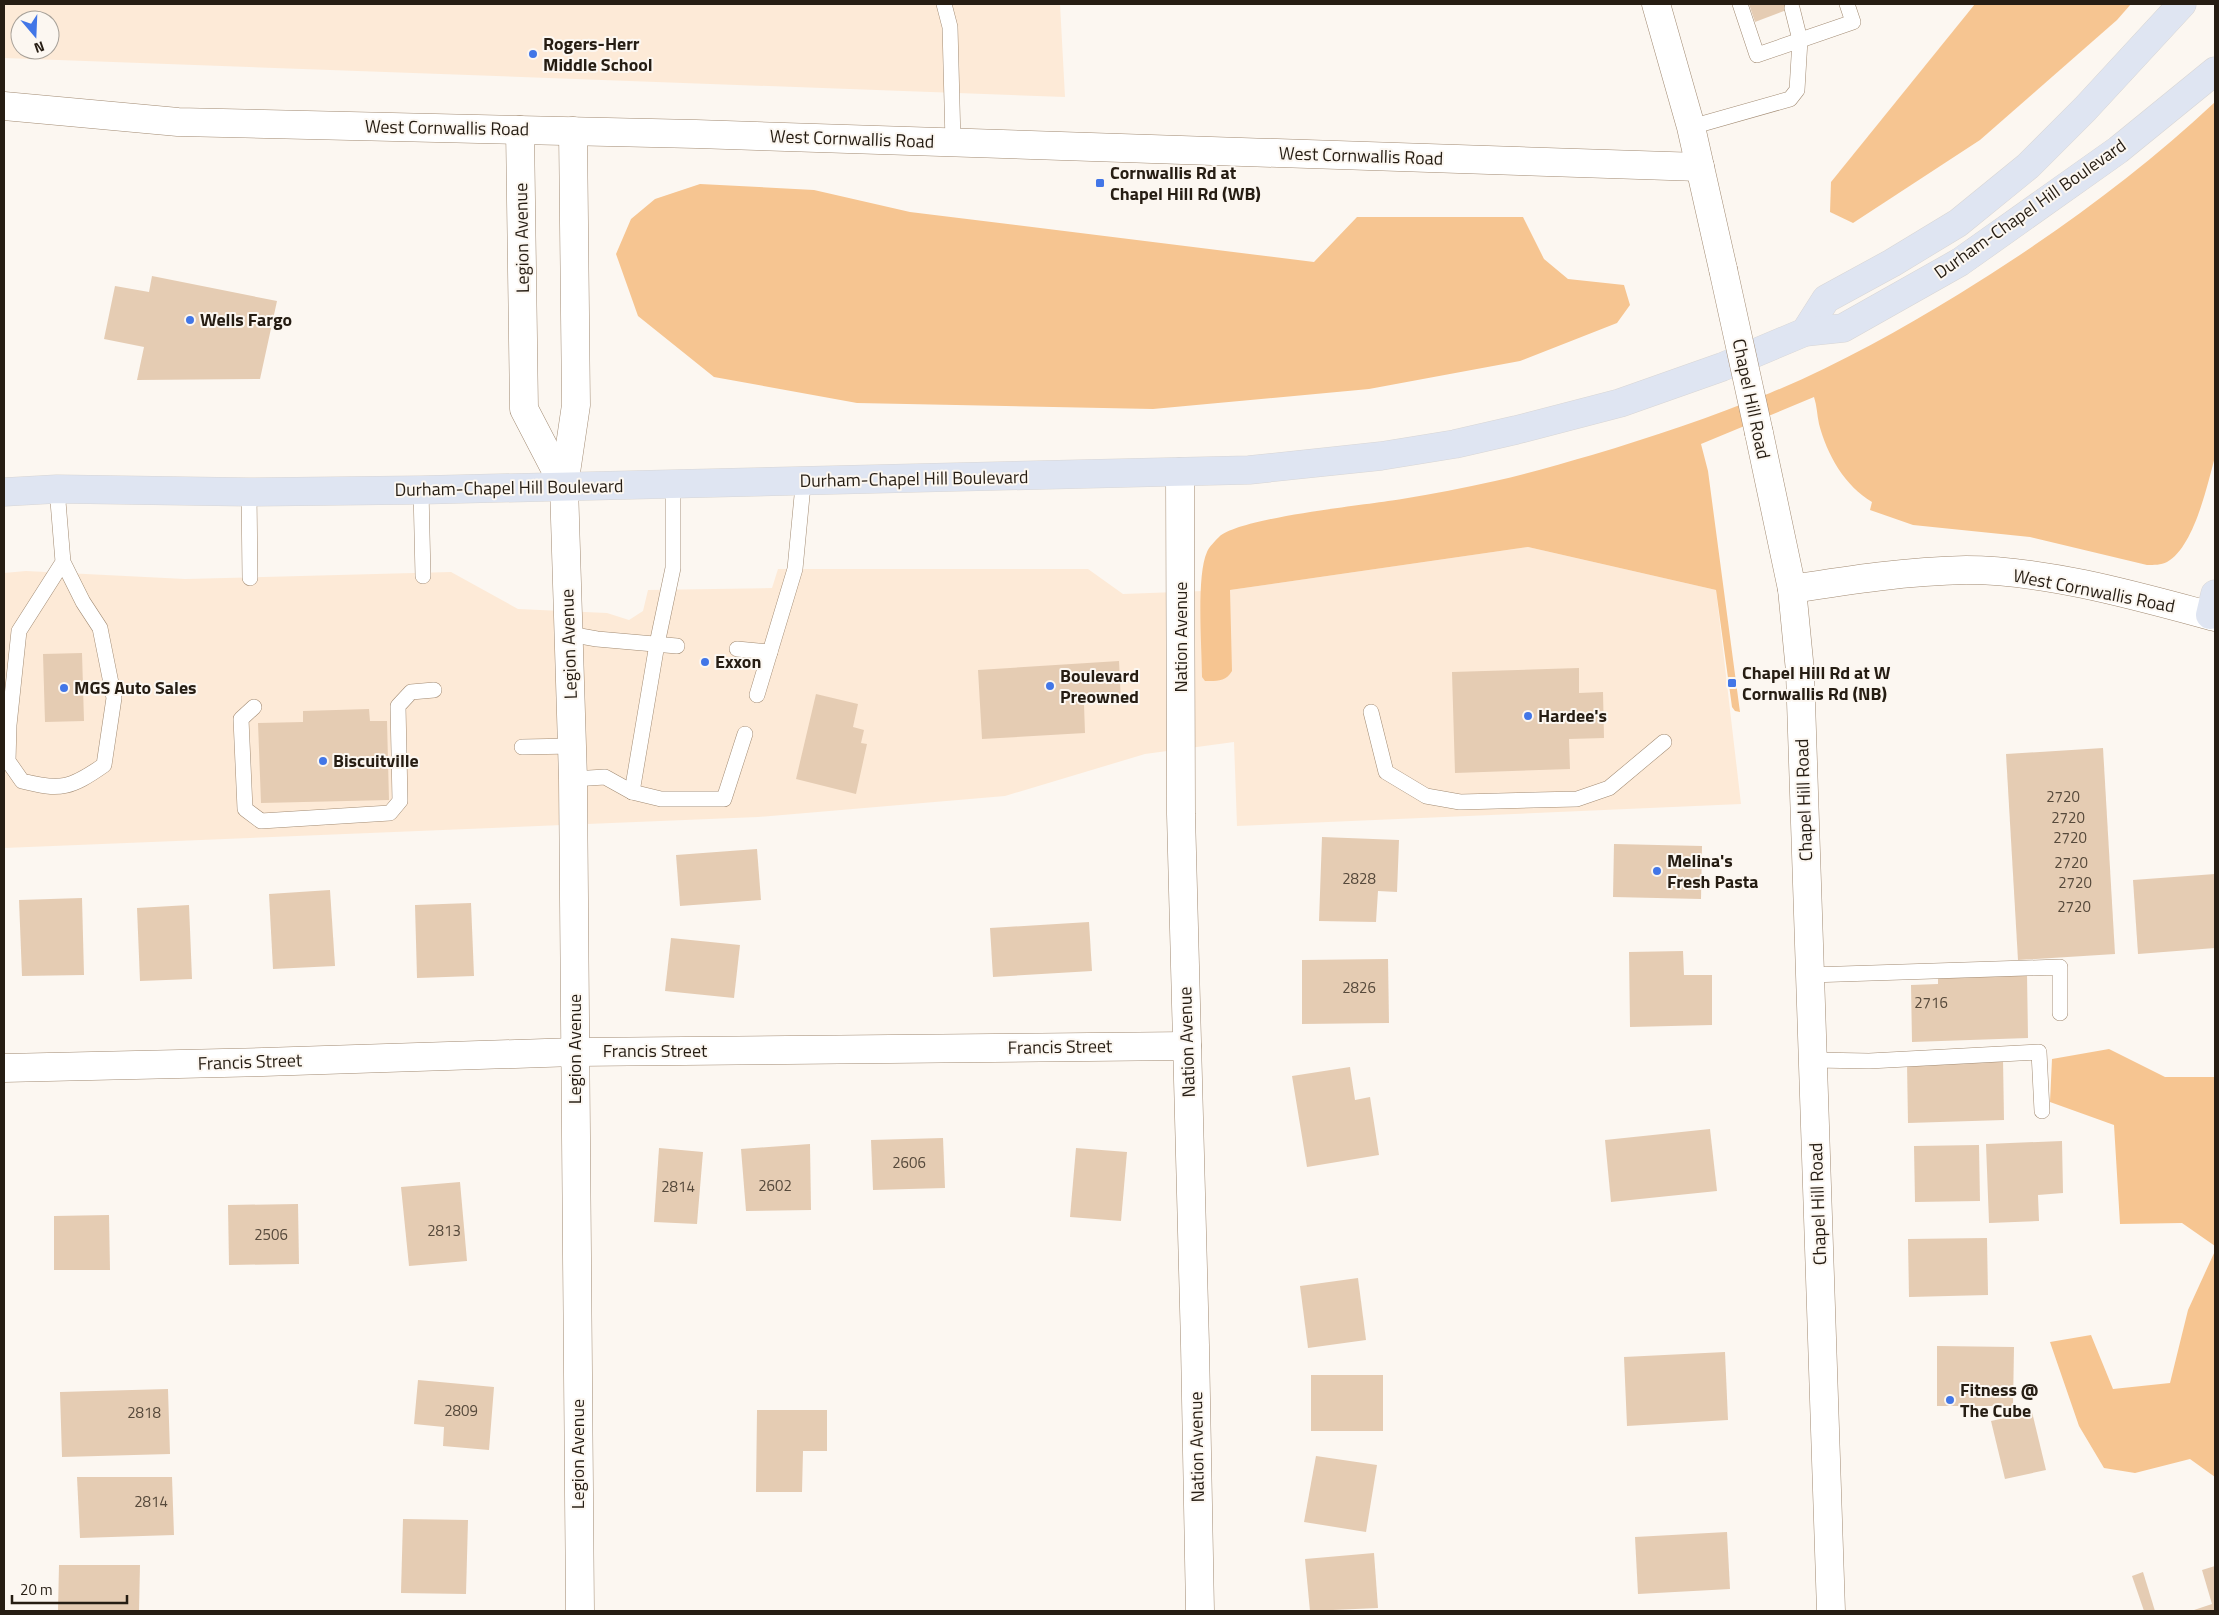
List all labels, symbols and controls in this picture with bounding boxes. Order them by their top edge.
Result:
north arrow [10,10,60,60]
place label: Rogers-Herr Middle School [543,30,653,78]
text: N [31,36,47,59]
marker: Rogers-Herr Middle School [527,48,539,60]
street label: West Cornwallis Road [365,113,529,142]
street label: West Cornwallis Road [769,122,935,155]
street label: Durham-Chapel Hill Boulevard [1928,132,2131,285]
street label: West Cornwallis Road [1278,139,1444,172]
place label: Cornwallis Rd at Chapel Hill Rd (WB) [1110,159,1261,207]
marker: Cornwallis Rd at Chapel Hill Rd (WB) [1094,177,1106,189]
street label: Legion Avenue [507,183,536,293]
place label: Wells Fargo [200,306,292,333]
marker: Wells Fargo [184,314,196,326]
street label: Chapel Hill Road [1726,336,1777,462]
street label: Durham-Chapel Hill Boulevard [799,463,1029,494]
street label: Durham-Chapel Hill Boulevard [394,472,624,503]
street label: West Cornwallis Road [2011,562,2177,619]
street label: Nation Avenue [1167,582,1194,692]
street label: Legion Avenue [553,588,584,700]
place label: Exxon [715,648,761,675]
marker: Exxon [699,656,711,668]
place label: Chapel Hill Rd at W Cornwallis Rd (NB) [1742,659,1891,707]
place label: Boulevard Preowned [1060,662,1139,710]
place label: MGS Auto Sales [74,674,197,701]
marker: Chapel Hill Rd at W Cornwallis Rd (NB) [1726,677,1738,689]
marker: Boulevard Preowned [1044,680,1056,692]
marker: MGS Auto Sales [58,682,70,694]
place label: Hardee's [1538,702,1607,729]
marker: Hardee's [1522,710,1534,722]
street label: Chapel Hill Road [1788,738,1819,862]
place label: Biscuitville [333,747,419,774]
marker: Biscuitville [317,755,329,767]
house number: 2720 [2046,785,2080,808]
house number: 2720 [2051,806,2085,829]
house number: 2720 [2053,826,2087,849]
place label: Melina's Fresh Pasta [1667,847,1759,895]
house number: 2720 [2054,851,2088,874]
marker: Melina's Fresh Pasta [1651,865,1663,877]
house number: 2828 [1342,867,1376,890]
house number: 2720 [2058,871,2092,894]
house number: 2720 [2057,895,2091,918]
house number: 2826 [1342,976,1376,999]
street label: Nation Avenue [1171,986,1202,1098]
house number: 2716 [1914,991,1948,1014]
street label: Legion Avenue [561,994,588,1104]
street label: Francis Street [1007,1032,1113,1061]
street label: Francis Street [603,1037,708,1064]
street label: Francis Street [197,1046,303,1077]
street label: Chapel Hill Road [1802,1142,1833,1266]
house number: 2606 [892,1151,926,1174]
house number: 2602 [758,1174,792,1197]
house number: 2814 [661,1175,695,1198]
house number: 2813 [427,1219,461,1242]
house number: 2506 [254,1223,288,1246]
place label: Fitness @ The Cube [1960,1376,2038,1424]
street label: Nation Avenue [1182,1391,1211,1503]
marker: Fitness @ The Cube [1944,1394,1956,1406]
house number: 2809 [444,1399,478,1422]
street label: Legion Avenue [564,1399,591,1509]
house number: 2818 [127,1401,161,1424]
house number: 2814 [134,1490,168,1513]
scale bar [12,1572,128,1604]
text: 20 m [20,1578,53,1601]

